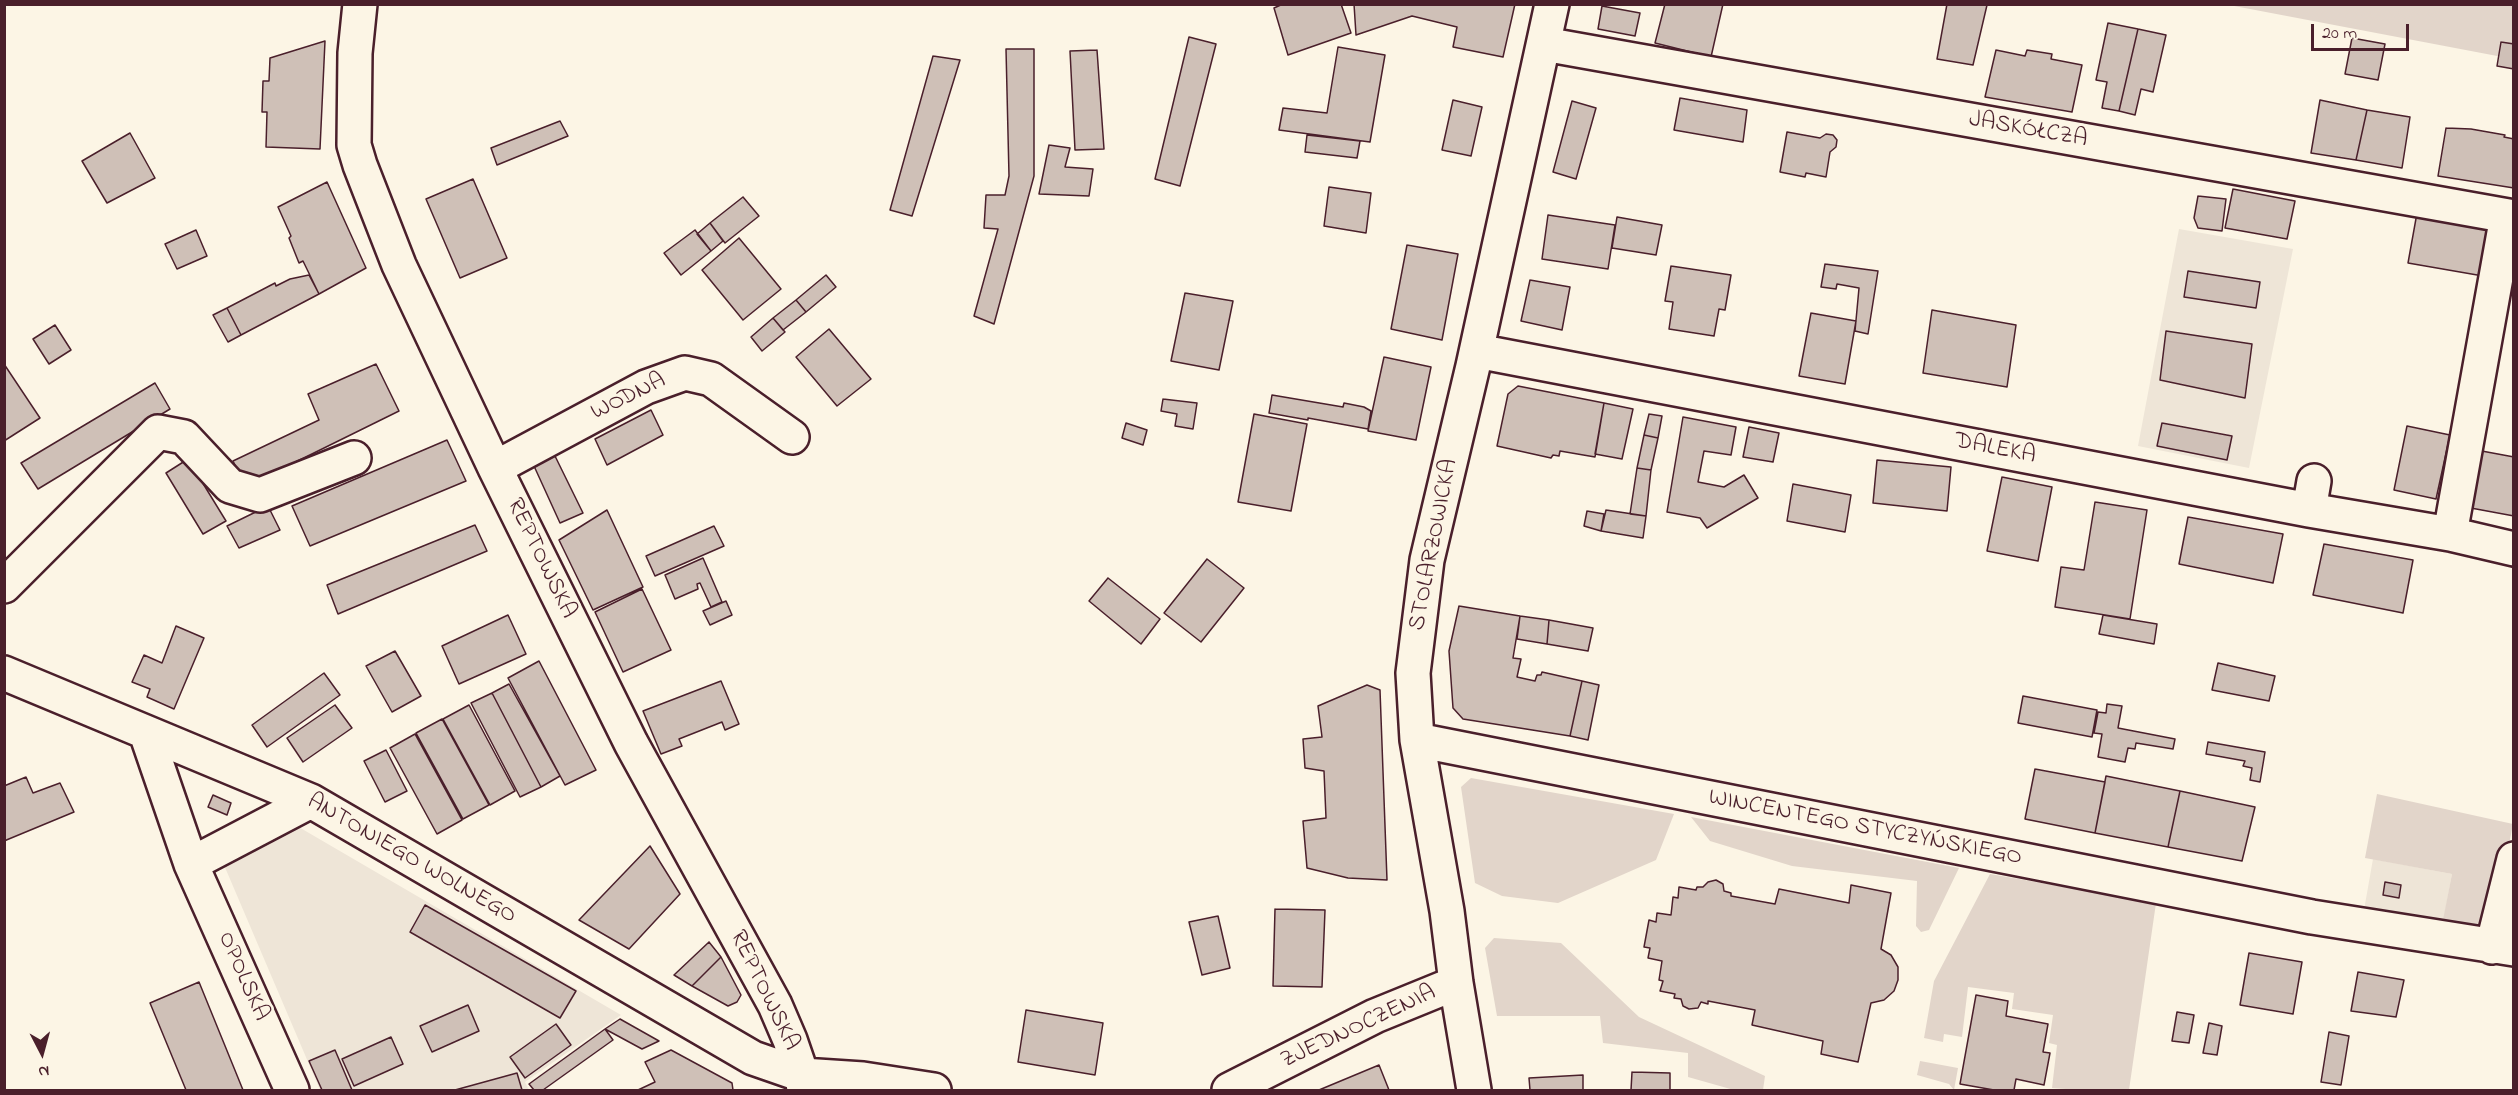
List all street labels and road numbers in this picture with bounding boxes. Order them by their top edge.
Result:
street label: JASKÓŁCZA [1967,106,2089,156]
street label: WODNA [587,368,671,428]
street label: DALEKA [1952,428,2038,472]
street label: STOLARZOWICKA [1404,457,1466,633]
street label: REPTOWSKA [499,494,581,624]
street label: WINCENTEGO STYCZYŃSKIEGO [1706,784,2024,874]
street label: ANTONIEGO WOLNEGO [301,788,521,932]
street label: REPTOWSKA [722,926,804,1056]
street label: OPOLSKA [210,928,274,1026]
street label: ZJEDNOCZENIA [1277,980,1441,1076]

